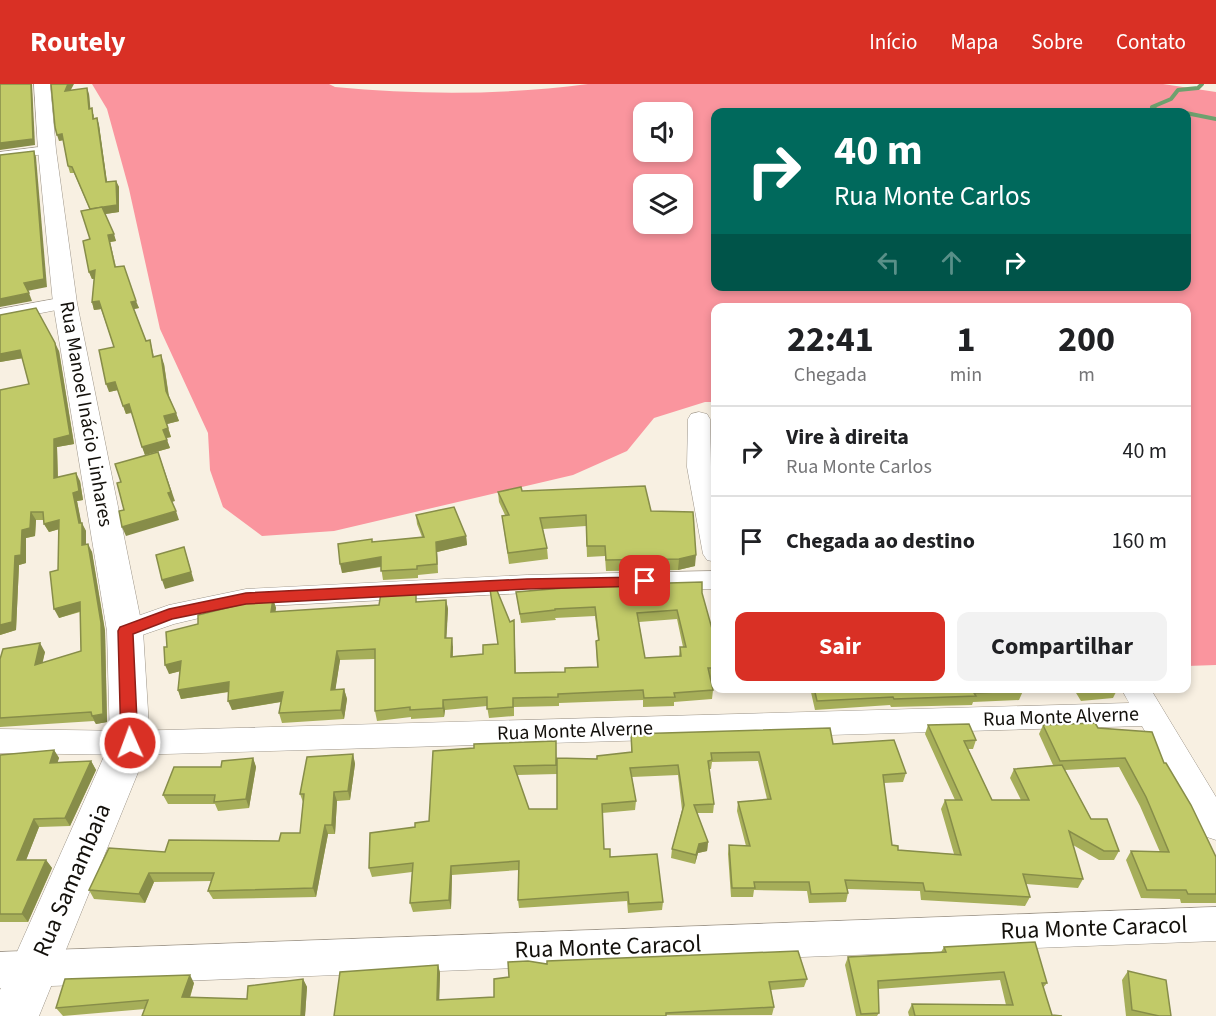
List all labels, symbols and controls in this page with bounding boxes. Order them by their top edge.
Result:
text: Routely [30,22,126,62]
text: Início [869,27,917,57]
text: Mapa [950,27,998,57]
text: Sobre [1031,27,1083,57]
text: Contato [1116,27,1186,57]
map controls [633,102,693,234]
button: sound [633,102,693,162]
text: 40 m [834,121,923,181]
icon: right [735,132,813,210]
button: layers [633,174,693,234]
text: Rua Monte Carlos [834,177,1031,216]
icon: left [872,246,905,279]
icon: ahead [935,246,968,279]
icon: right [998,246,1031,279]
street label: Rua Manoel Inácio Linhares [52,299,120,529]
text: 22:41 [787,314,874,365]
text: 1 [956,314,975,365]
text: 200 [1058,314,1115,365]
text: Chegada [794,361,867,389]
text: min [950,361,982,389]
text: m [1078,361,1095,389]
text: Vire à direita [786,421,909,453]
icon: right [735,435,768,468]
text: 40 m [1122,435,1167,467]
text: Rua Monte Carlos [786,453,932,481]
icon: arrive [735,525,768,558]
text: Chegada ao destino [786,525,975,557]
text: 160 m [1112,525,1167,557]
pin [619,555,670,606]
icon: arrive [628,564,661,597]
button: Sair [735,612,945,681]
button: Compartilhar [957,612,1167,681]
street label: Rua Monte Alverne [983,700,1140,734]
position arrow [98,711,162,775]
street label: Rua Monte Alverne [497,714,654,748]
street label: Rua Samambaia [24,798,120,962]
street label: Rua Monte Caracol [1000,907,1188,949]
street label: Rua Monte Caracol [514,926,702,968]

